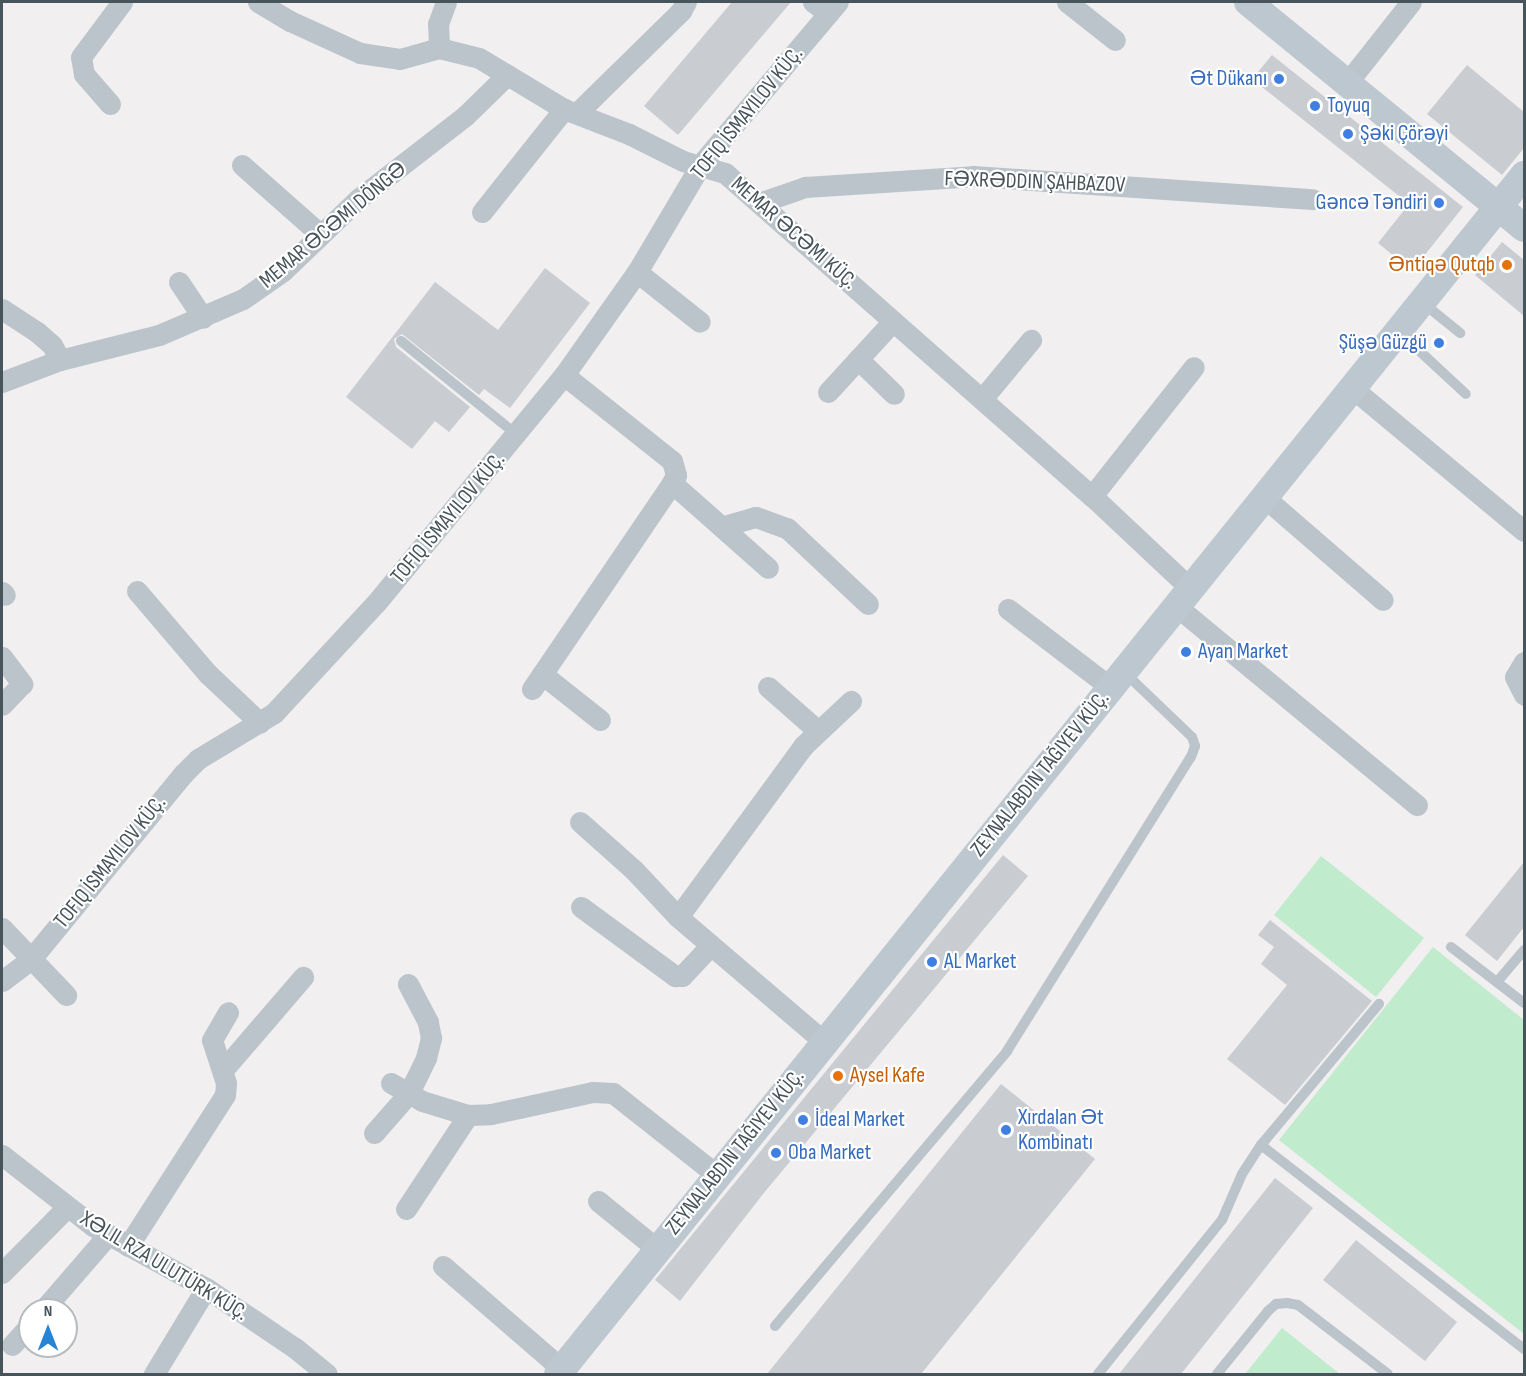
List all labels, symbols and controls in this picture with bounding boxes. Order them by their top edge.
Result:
street label: TOFIQ İSMAYILOV KÜÇ. [685,41,809,185]
place label: Ət Dükanı [1190,66,1267,92]
marker: Ət Dükanı [1272,72,1286,86]
place label: Toyuq [1327,93,1370,119]
marker: Toyuq [1308,99,1322,113]
place label: Şəki Çörəyi [1360,121,1448,147]
marker: Şəki Çörəyi [1341,127,1355,141]
street label: MEMAR ƏCƏMI DÖNGƏ [254,156,412,294]
street label: FƏXRƏDDIN ŞAHBAZOV [944,166,1126,198]
street label: MEMAR ƏCƏMI KÜÇ. [725,171,863,295]
place label: Gəncə Təndiri [1316,190,1427,216]
marker: Gəncə Təndiri [1432,196,1446,210]
place label: Əntiqə Qutqb [1388,252,1495,278]
marker: Əntiqə Qutqb [1500,258,1514,272]
place label: Şüşə Güzgü [1339,330,1427,356]
marker: Şüşə Güzgü [1432,336,1446,350]
street label: TOFIQ İSMAYILOV KÜÇ. [385,447,511,589]
place label: Ayan Market [1198,639,1288,665]
marker: Ayan Market [1179,645,1193,659]
street label: ZEYNALABDIN TAĞIYEV KÜÇ. [965,686,1115,862]
street label: TOFIQ İSMAYILOV KÜÇ. [48,790,172,934]
place label: AL Market [944,949,1016,975]
marker: AL Market [925,955,939,969]
place label: Aysel Kafe [850,1063,925,1089]
street label: ZEYNALABDIN TAĞIYEV KÜÇ. [660,1064,810,1240]
marker: Aysel Kafe [831,1069,845,1083]
place label: Xırdalan Ət Kombinatı [1018,1104,1104,1156]
place label: İdeal Market [815,1107,905,1133]
marker: İdeal Market [796,1113,810,1127]
marker: Xırdalan Ət Kombinatı [999,1123,1013,1137]
place label: Oba Market [788,1140,871,1166]
marker: Oba Market [769,1146,783,1160]
street label: XƏLIL RZA ULUTÜRK KÜÇ. [75,1206,253,1326]
north arrow [18,1298,78,1358]
text: N [44,1302,52,1321]

